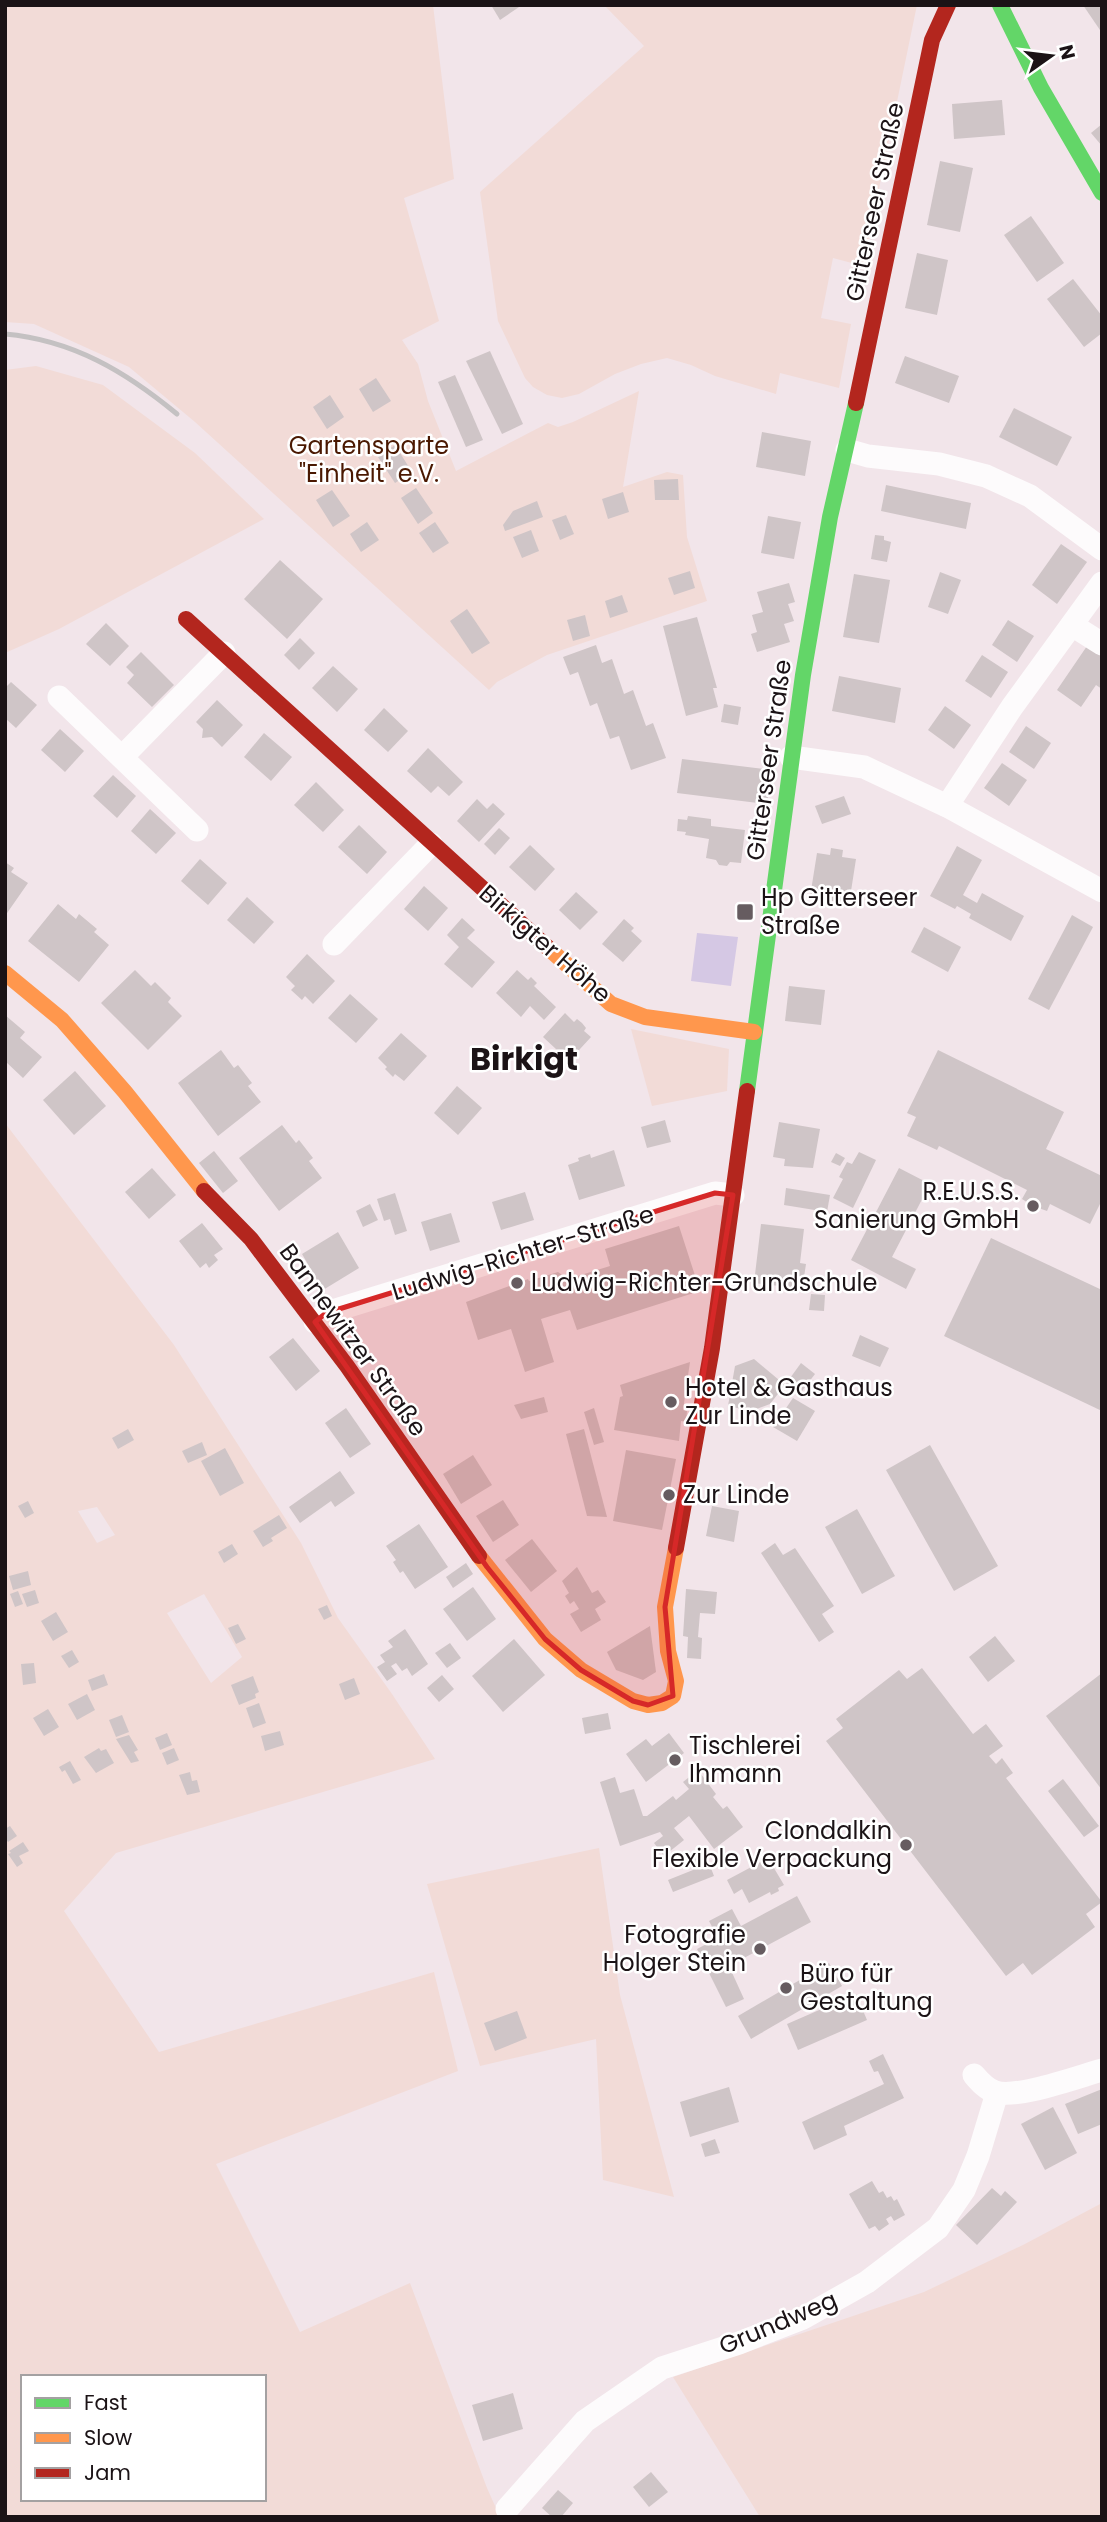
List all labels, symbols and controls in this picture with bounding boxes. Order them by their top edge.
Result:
north arrow [1016,21,1086,91]
text: N [1052,42,1082,62]
street label: Gitterseer Straße [837,99,912,304]
park label: Gartensparte "Einheit" e.V. [289,429,449,490]
street label: Gitterseer Straße [738,657,799,863]
street label: Birkigter Höhe [472,877,619,1010]
place label: Hp Gitterseer Straße [761,881,917,942]
marker: Hp Gitterseer Straße [735,902,755,922]
district label: Birkigt [470,1036,578,1081]
place label: R.E.U.S.S. Sanierung GmbH [814,1175,1019,1236]
street label: Ludwig-Richter-Straße [388,1197,658,1308]
marker: R.E.U.S.S. Sanierung GmbH [1025,1198,1041,1214]
street label: Bannewitzer Straße [272,1236,435,1443]
place label: Ludwig-Richter-Grundschule [531,1266,877,1299]
marker: Ludwig-Richter-Grundschule [509,1275,525,1291]
place label: Hotel & Gasthaus Zur Linde [685,1371,893,1432]
marker: Hotel & Gasthaus Zur Linde [663,1394,679,1410]
place label: Zur Linde [683,1478,789,1511]
marker: Zur Linde [661,1487,677,1503]
place label: Tischlerei Ihmann [689,1729,801,1790]
marker: Tischlerei Ihmann [667,1752,683,1768]
place label: Clondalkin Flexible Verpackung [652,1814,892,1875]
marker: Clondalkin Flexible Verpackung [898,1837,914,1853]
place label: Fotografie Holger Stein [603,1918,746,1979]
marker: Fotografie Holger Stein [752,1941,768,1957]
place label: Büro für Gestaltung [800,1957,933,2018]
marker: Büro für Gestaltung [778,1980,794,1996]
street label: Grundweg [714,2283,842,2362]
legend [21,2375,266,2501]
text: Fast [84,2388,127,2417]
text: Slow [84,2423,132,2452]
text: Jam [84,2458,131,2487]

